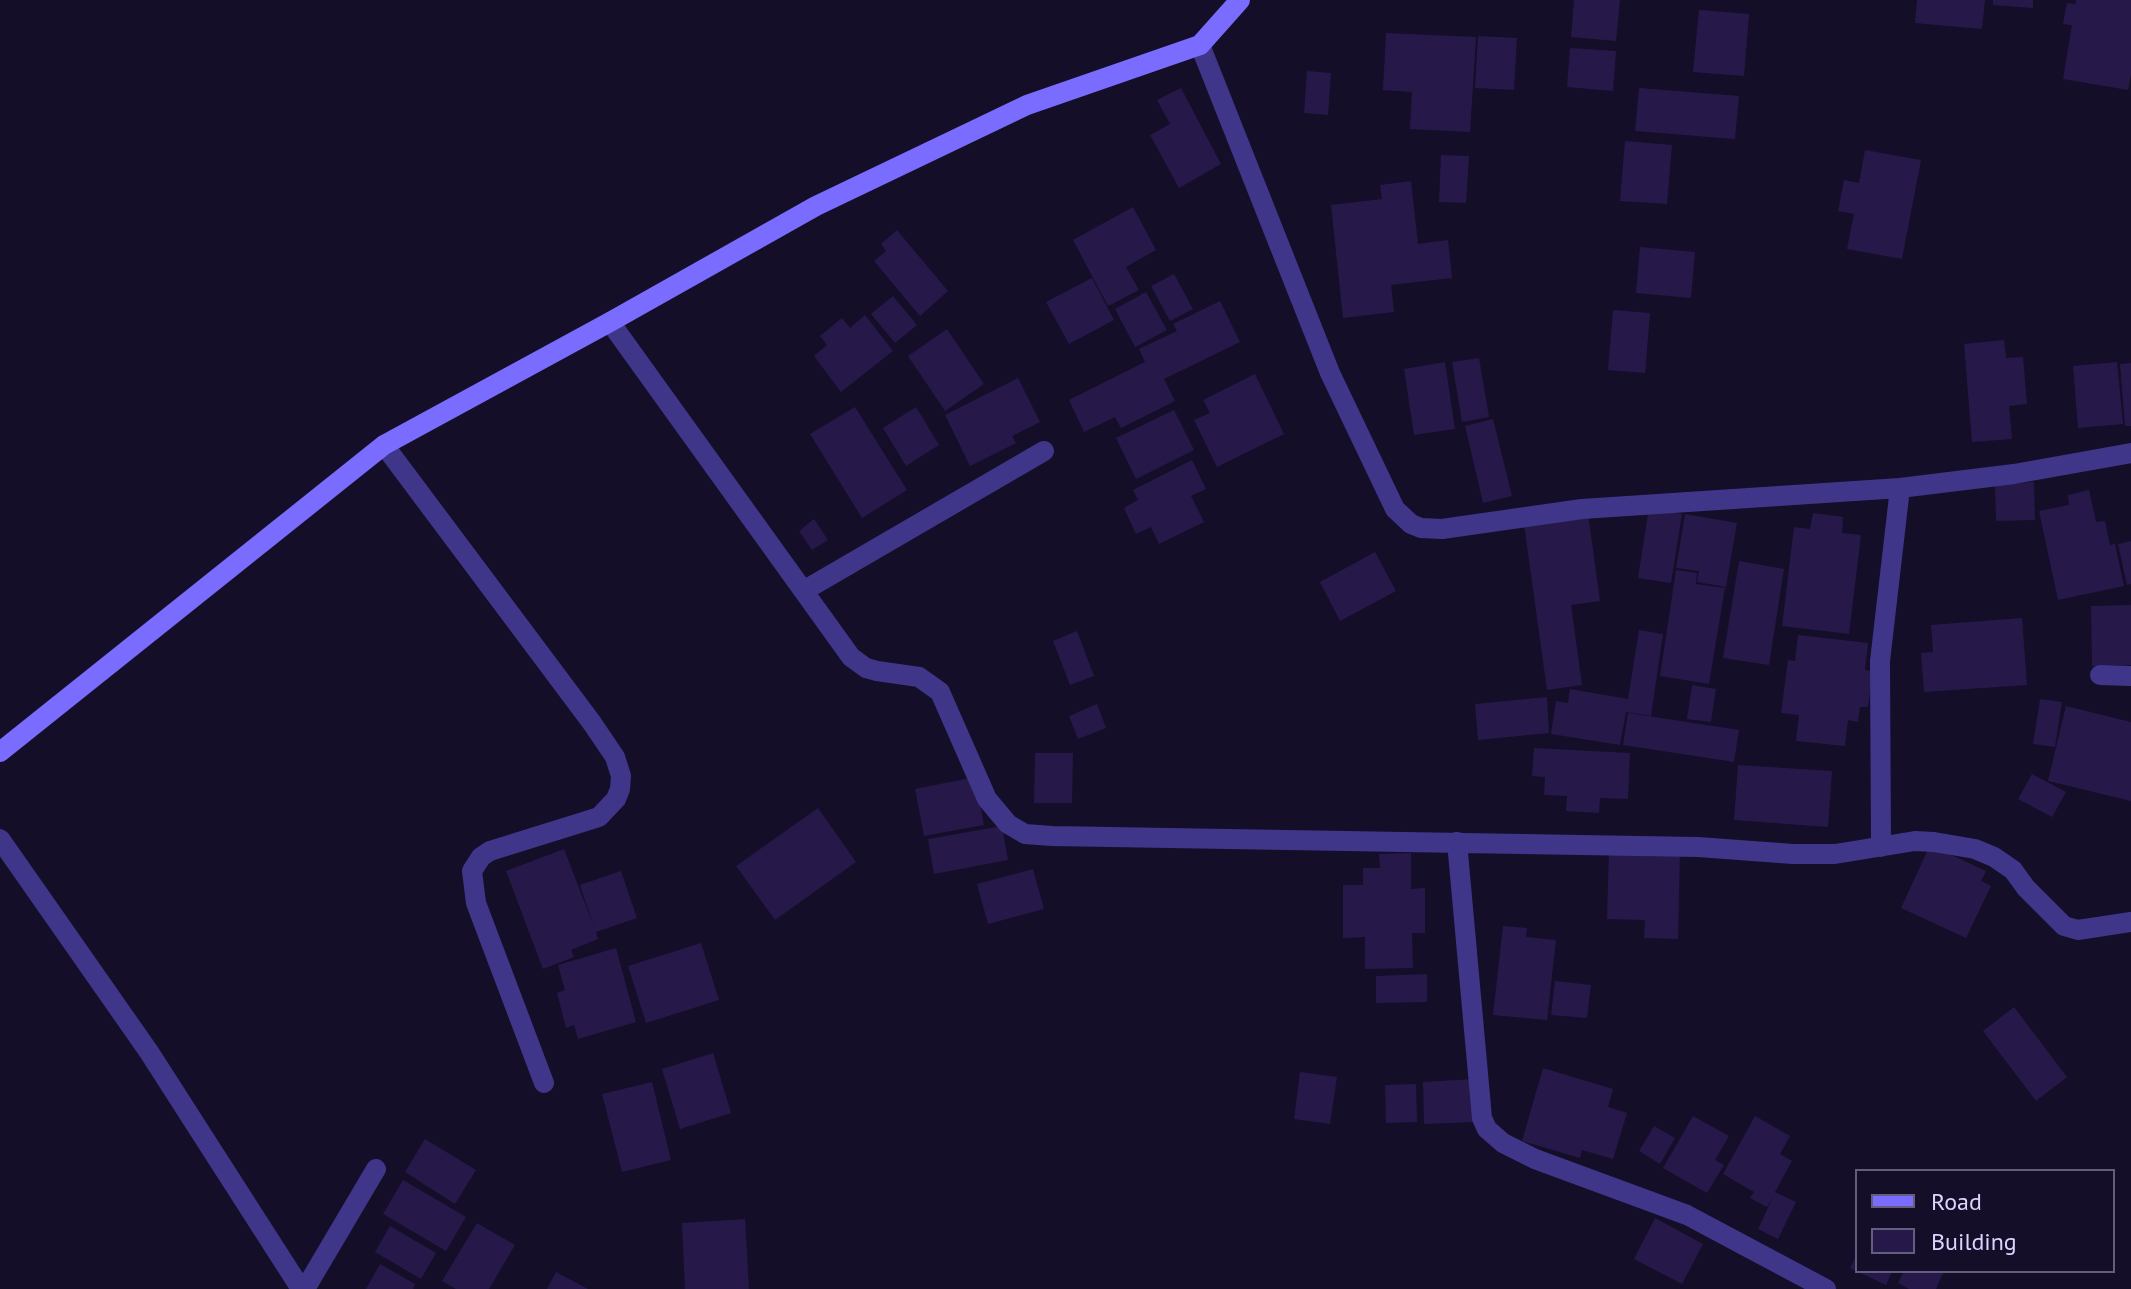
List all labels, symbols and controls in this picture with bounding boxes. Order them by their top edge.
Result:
legend [1855,1169,2115,1273]
text: Road [1931,1186,1982,1217]
text: Building [1931,1226,2017,1257]

